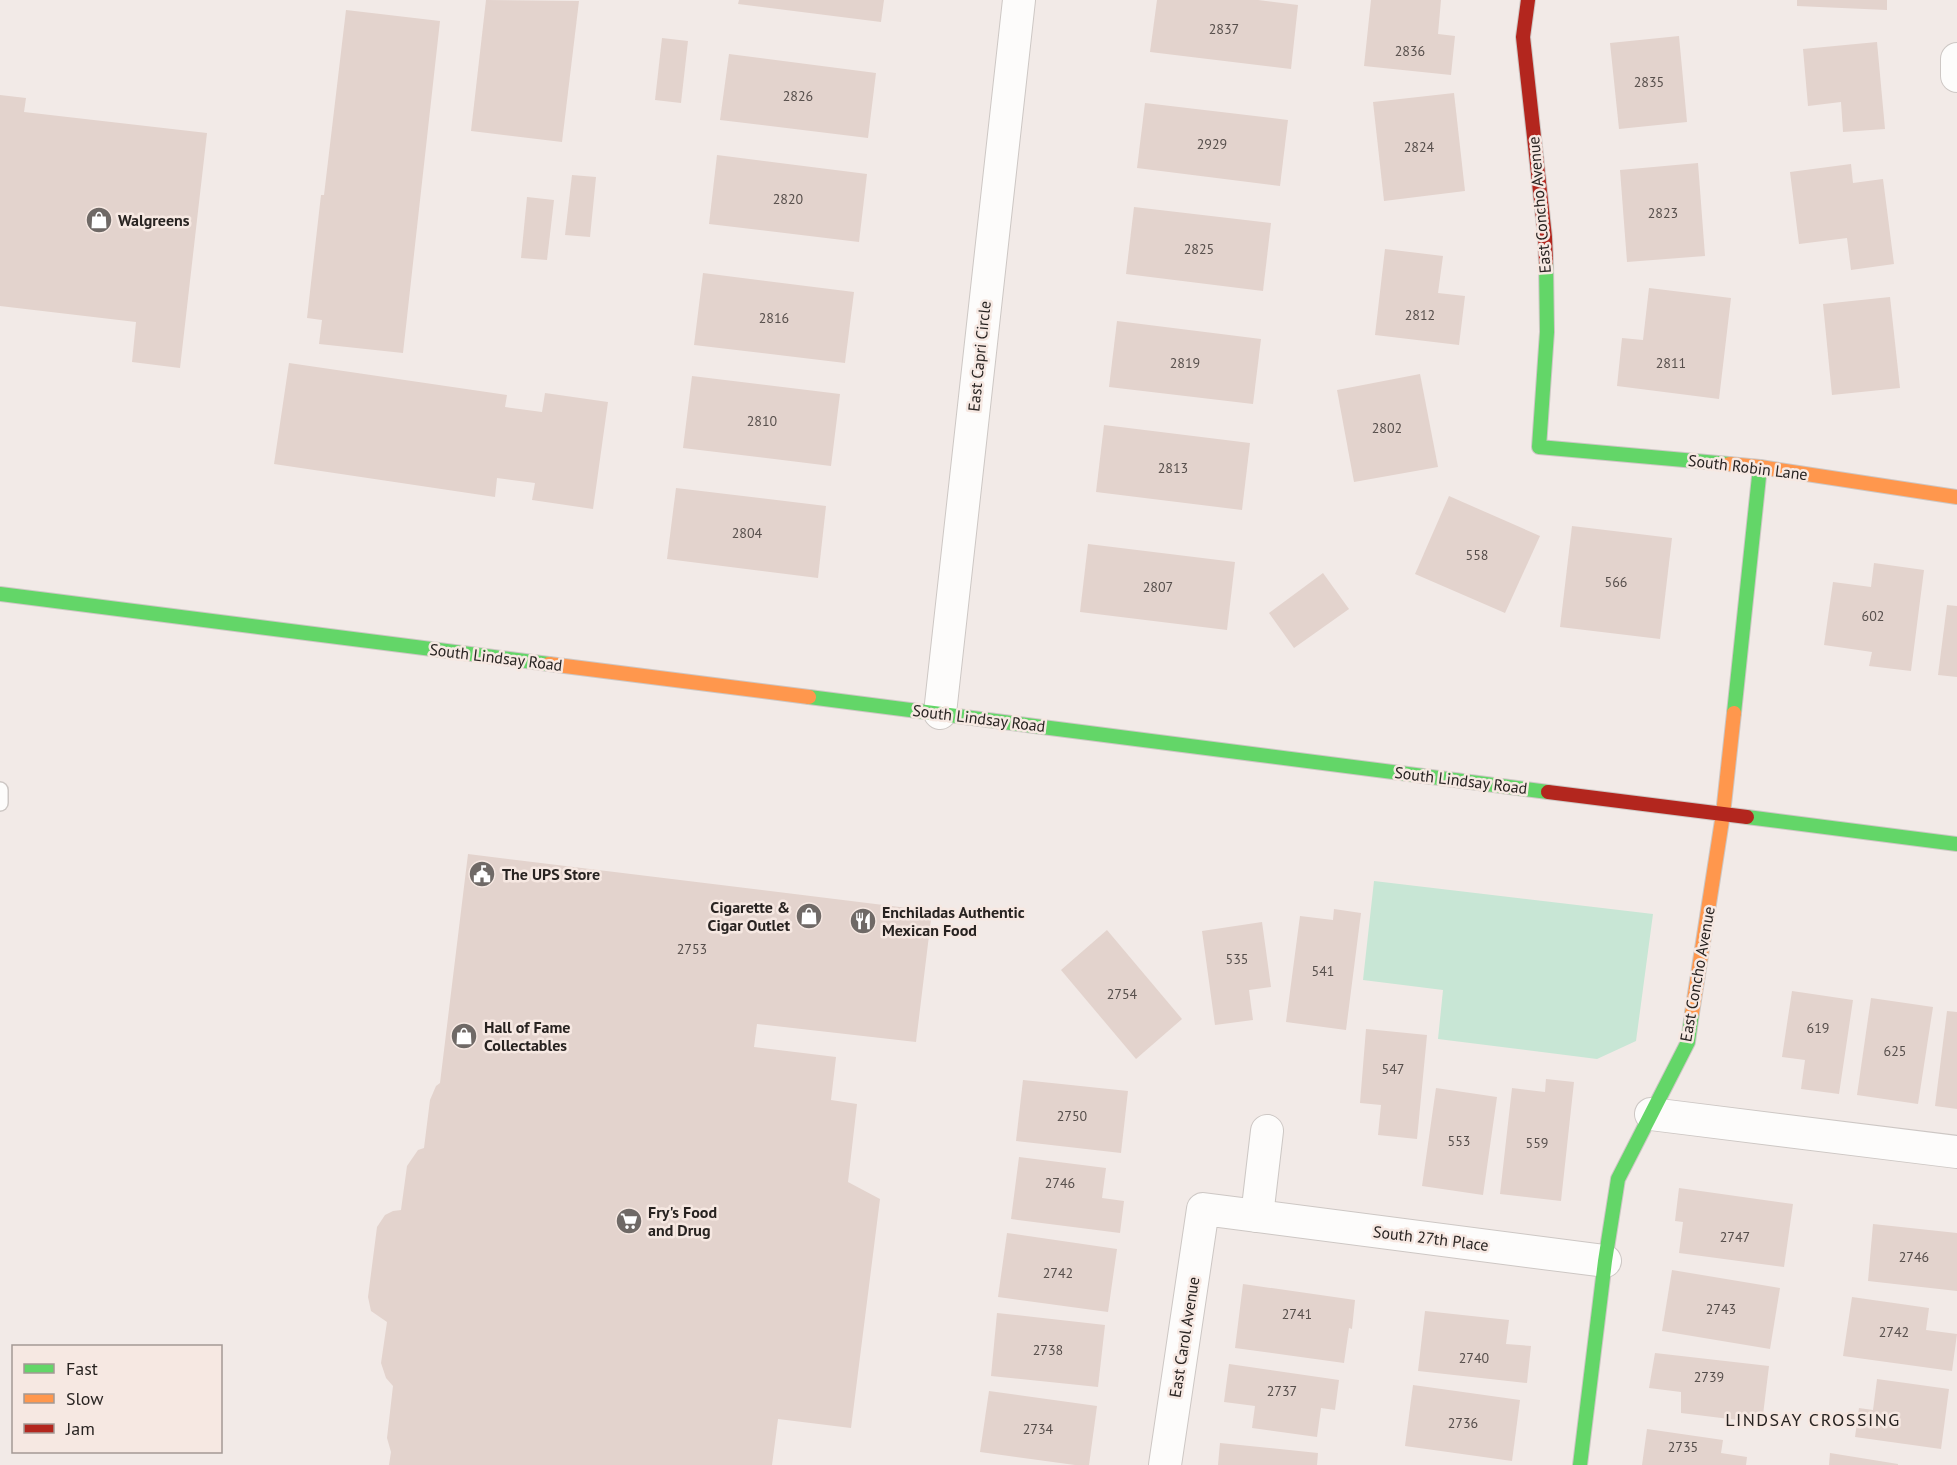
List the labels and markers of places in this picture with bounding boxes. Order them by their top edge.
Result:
shop icon: Walgreens [84,205,114,235]
place label: Walgreens [118,210,190,230]
public building icon: The UPS Store [467,859,497,889]
place label: The UPS Store [502,864,600,884]
place label: Cigarette & Cigar Outlet [707,897,790,935]
shop icon: Cigarette & Cigar Outlet [794,901,824,931]
place label: Enchiladas Authentic Mexican Food [882,902,1025,940]
restaurant icon: Enchiladas Authentic Mexican Food [848,906,878,936]
place label: Hall of Fame Collectables [484,1017,570,1055]
shop icon: Hall of Fame Collectables [449,1021,479,1051]
place label: Fry's Food and Drug [648,1202,717,1240]
supermarket icon: Fry's Food and Drug [614,1206,644,1236]

